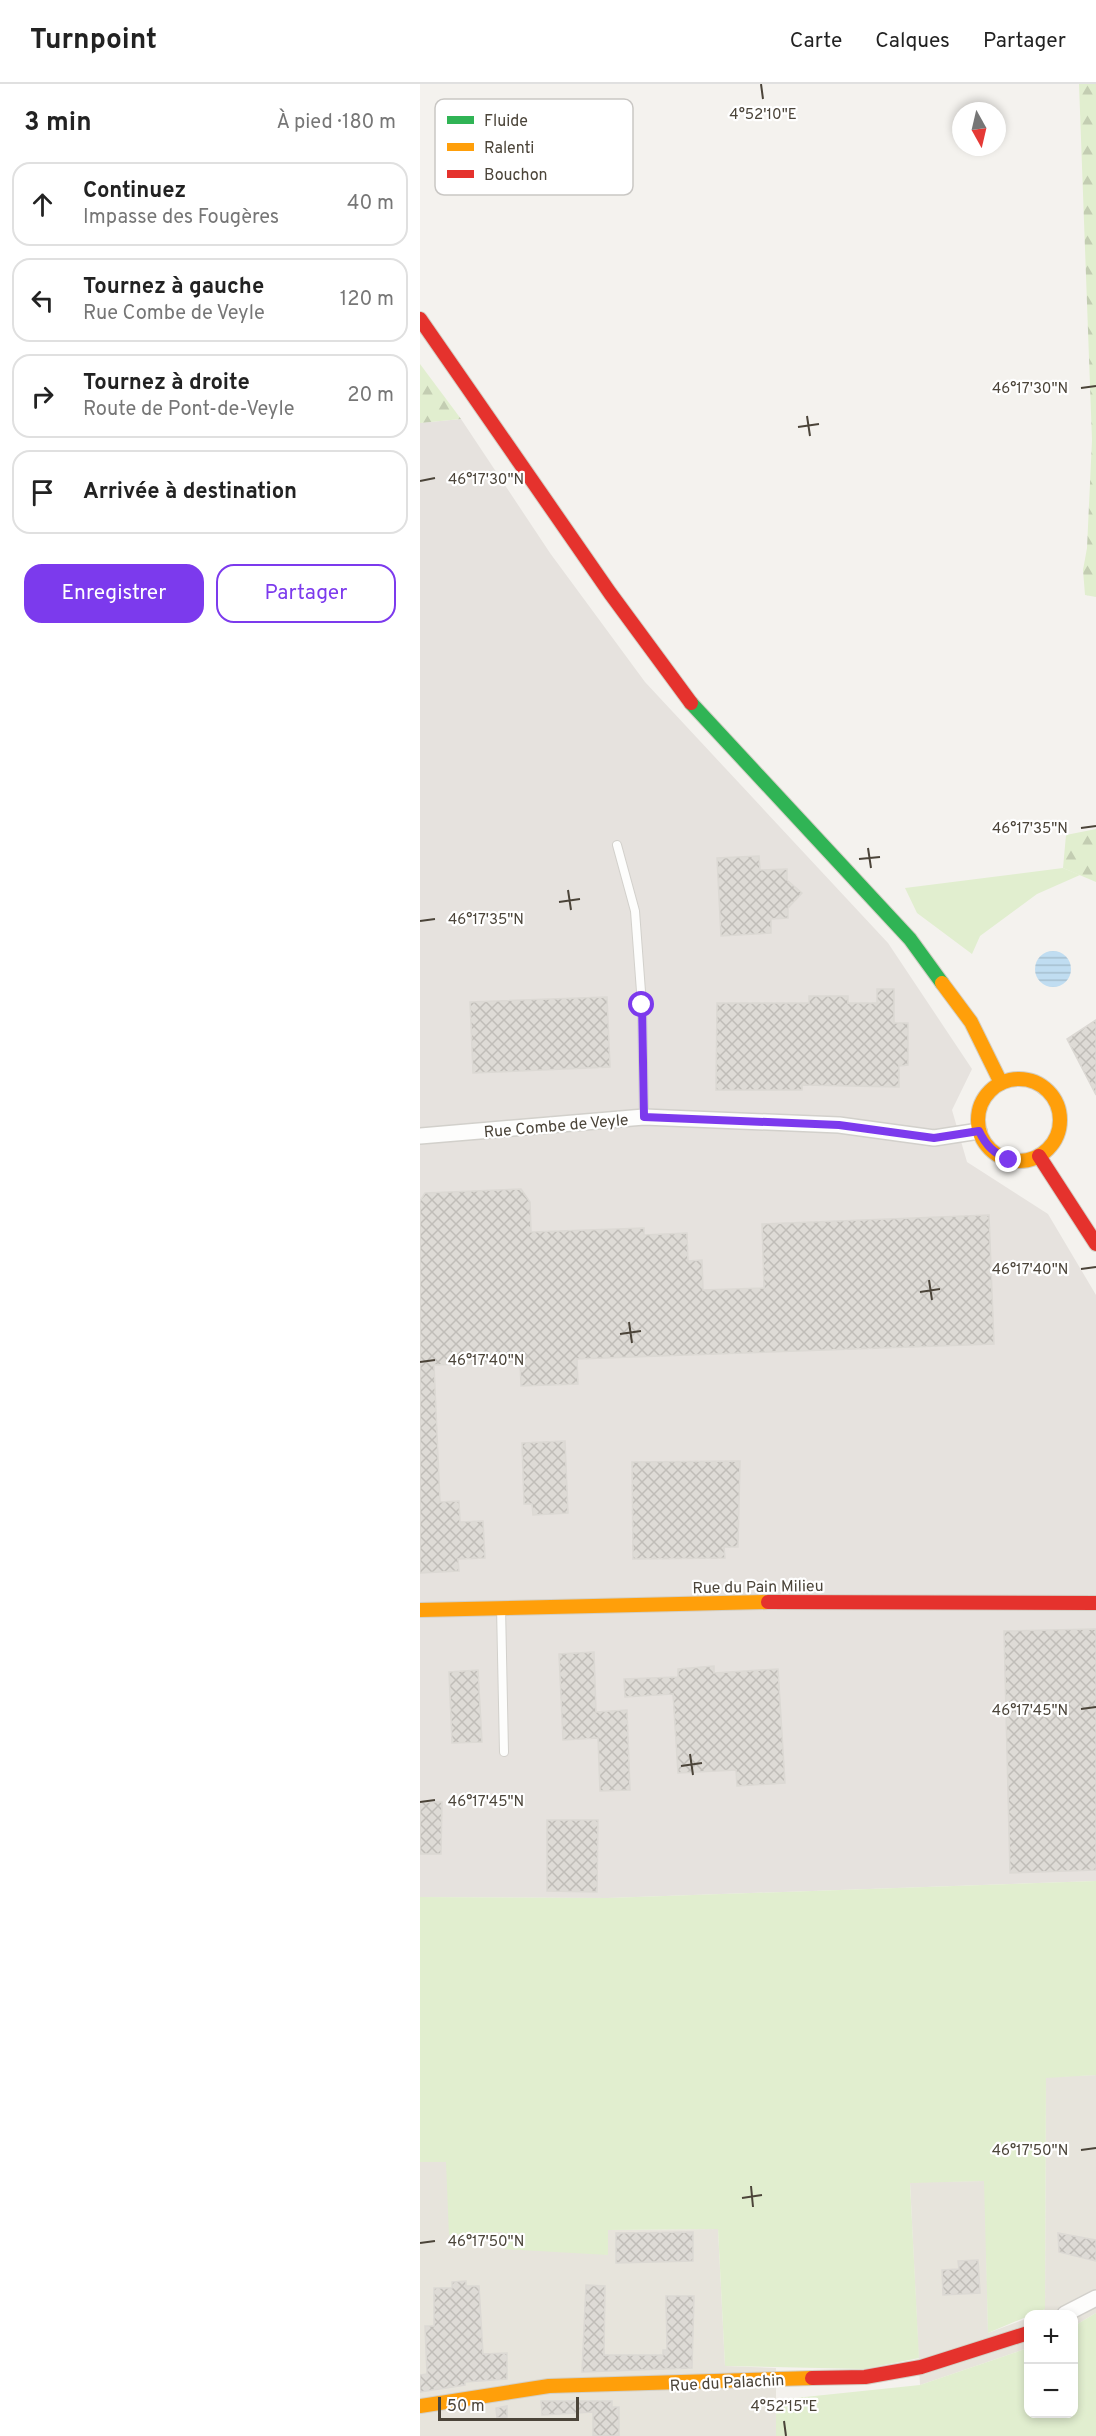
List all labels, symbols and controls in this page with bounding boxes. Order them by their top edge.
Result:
text: Turnpoint [30,23,157,59]
text: Carte [790,28,842,55]
text: Calques [875,28,950,55]
text: Partager [983,28,1066,55]
legend [435,99,633,195]
north arrow [952,102,1006,156]
text: 4°52'10"E [729,106,797,125]
text: 3 min [24,107,92,140]
text: À pied · 180 m [276,110,396,136]
text: Fluide [484,112,528,132]
text: Ralenti [484,139,534,159]
text: Bouchon [484,166,548,186]
text: Continuez [83,178,186,205]
icon: ahead [26,188,59,221]
text: 40 m [347,191,394,217]
text: Impasse des Fougères [83,205,279,231]
text: Tournez à gauche [83,274,264,301]
icon: left [26,284,59,317]
text: 120 m [340,287,394,313]
text: Rue Combe de Veyle [83,301,265,327]
text: Tournez à droite [83,370,250,397]
icon: right [26,380,59,413]
text: 46°17'30"N [992,380,1068,399]
text: 20 m [347,383,394,409]
text: Route de Pont-de-Veyle [83,397,294,423]
text: 46°17'30"N [448,471,524,490]
icon: arrive [26,476,59,509]
text: Arrivée à destination [83,479,297,506]
button: Enregistrer [24,564,204,623]
button: Partager [216,564,396,623]
text: 46°17'35"N [992,820,1068,839]
text: 46°17'35"N [448,911,524,930]
route start [628,991,654,1017]
street label: Rue Combe de Veyle [483,1111,629,1143]
route end [995,1146,1021,1172]
text: 46°17'40"N [992,1261,1068,1280]
text: 46°17'40"N [448,1352,524,1371]
street label: Rue du Pain Milieu [692,1577,824,1599]
text: 46°17'45"N [992,1702,1068,1721]
text: 46°17'45"N [448,1793,524,1812]
text: 46°17'50"N [992,2142,1068,2161]
text: 46°17'50"N [448,2233,524,2252]
map controls [1024,2310,1078,2418]
button: + [1024,2310,1078,2364]
button: − [1024,2364,1078,2418]
street label: Rue du Palachin [669,2371,785,2397]
scale bar [438,2394,579,2422]
text: 50 m [447,2397,485,2417]
text: 4°52'15"E [750,2398,818,2417]

